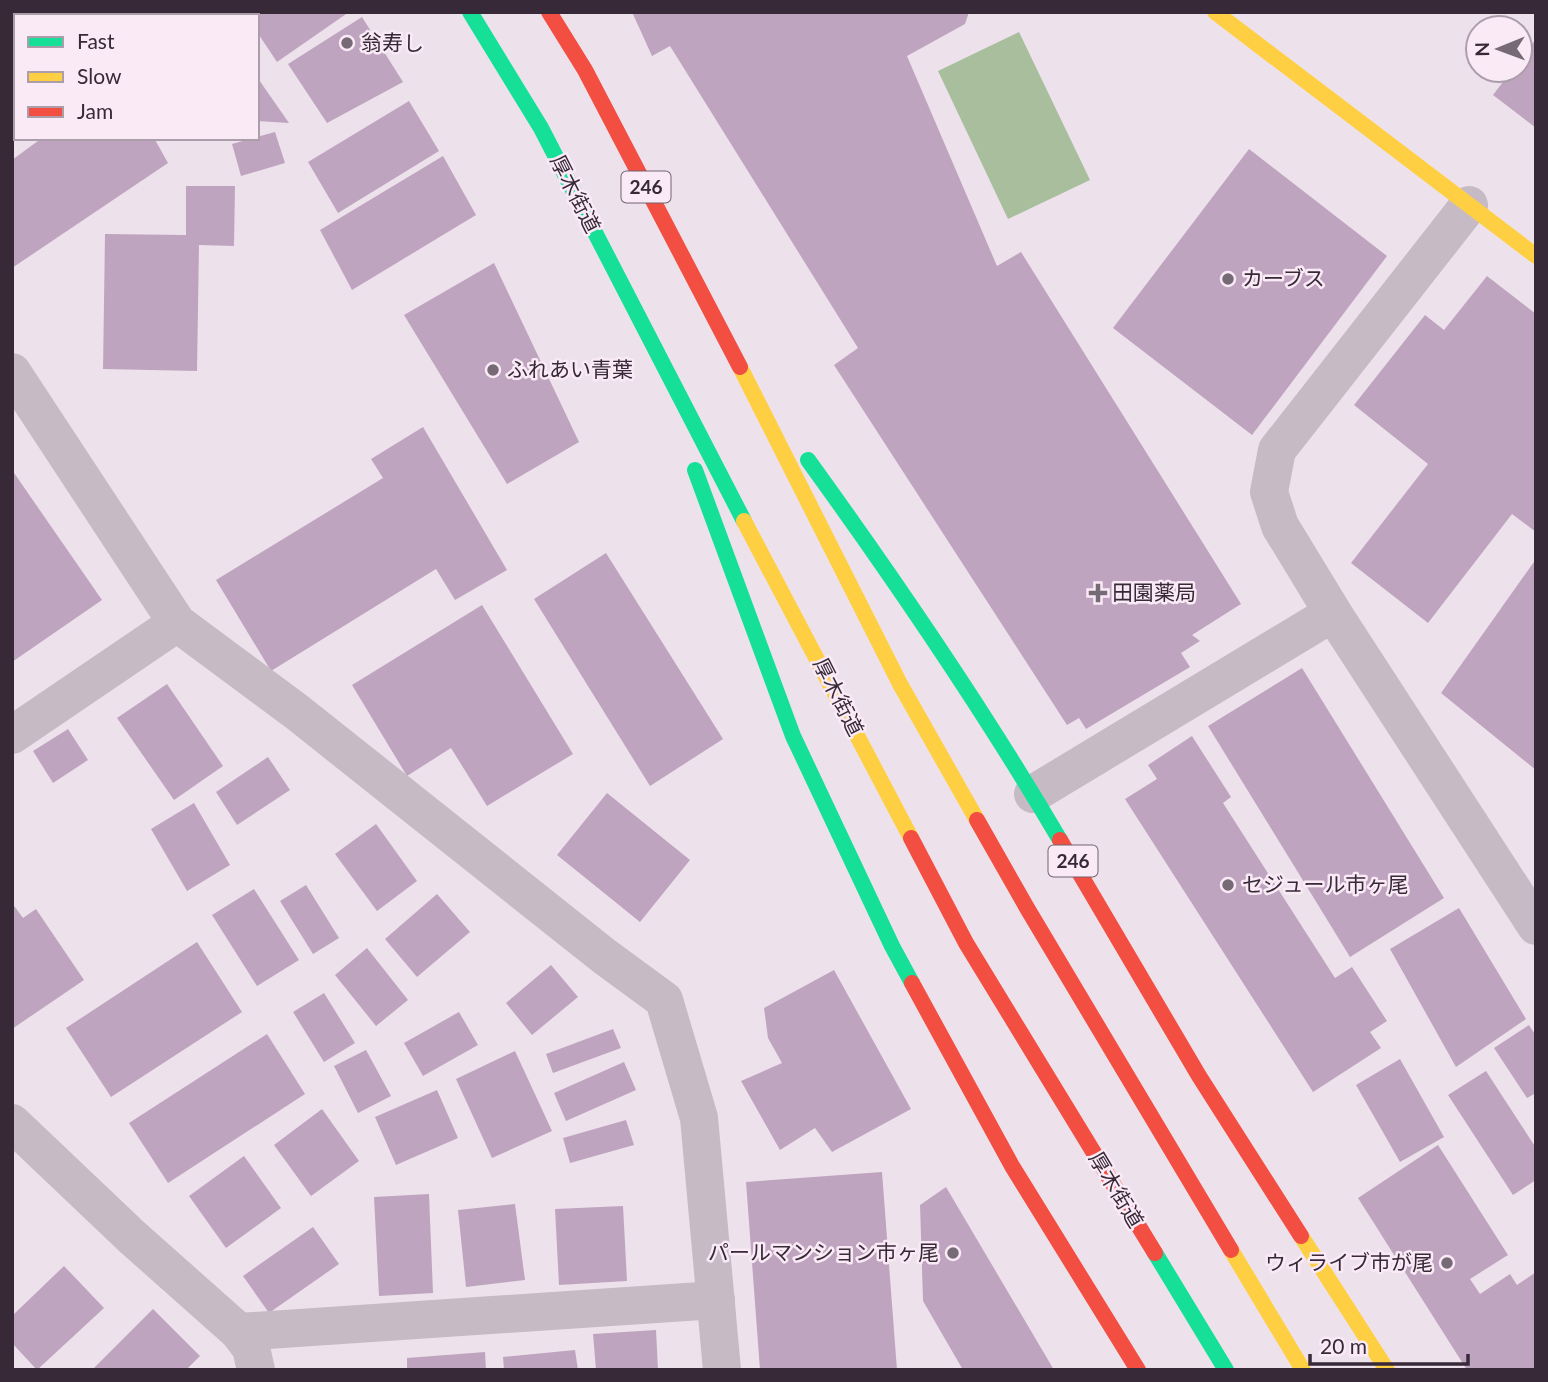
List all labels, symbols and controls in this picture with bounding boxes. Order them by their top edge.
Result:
legend [14,14,259,140]
north arrow [1464,14,1534,84]
text: Fast [77,28,115,53]
place label: 翁寿し [361,29,424,54]
marker: 翁寿し [339,35,355,51]
text: N [1470,42,1493,57]
text: Slow [77,63,122,88]
text: Jam [77,98,113,123]
street label: 厚木街道 [546,150,607,236]
road number: 246 [622,172,670,202]
place label: カーブス [1242,265,1325,290]
marker: カーブス [1220,271,1236,287]
place label: ふれあい青葉 [507,356,633,381]
marker: ふれあい青葉 [485,362,501,378]
place label: 田園薬局 [1112,579,1196,604]
marker: 田園薬局 [1090,585,1106,601]
street label: 厚木街道 [809,653,870,739]
road number: 246 [1048,846,1098,876]
place label: セジュール市ヶ尾 [1242,871,1409,896]
marker: セジュール市ヶ尾 [1220,877,1236,893]
street label: 厚木街道 [1085,1147,1150,1232]
place label: パールマンション市ヶ尾 [708,1239,939,1264]
marker: パールマンション市ヶ尾 [945,1245,961,1261]
place label: ウィライブ市が尾 [1265,1249,1433,1274]
marker: ウィライブ市が尾 [1439,1255,1455,1271]
scale bar [1310,1322,1468,1366]
text: 20 m [1320,1333,1367,1358]

